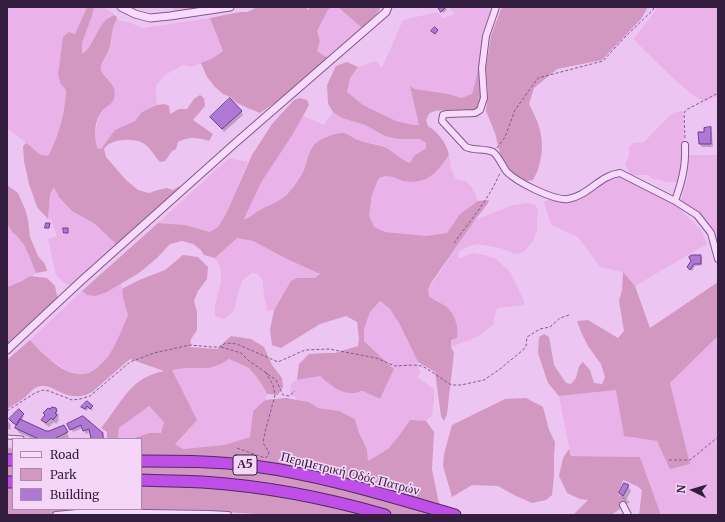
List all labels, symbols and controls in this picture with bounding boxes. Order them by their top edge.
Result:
legend [12,438,142,510]
text: Road [50,447,79,462]
street label: Περιμετρική Οδός Πατρών [279,449,421,499]
road number: Α5 [233,455,257,475]
text: Park [50,467,77,482]
north arrow [673,470,713,510]
text: N [674,484,688,494]
text: Building [50,487,99,502]

